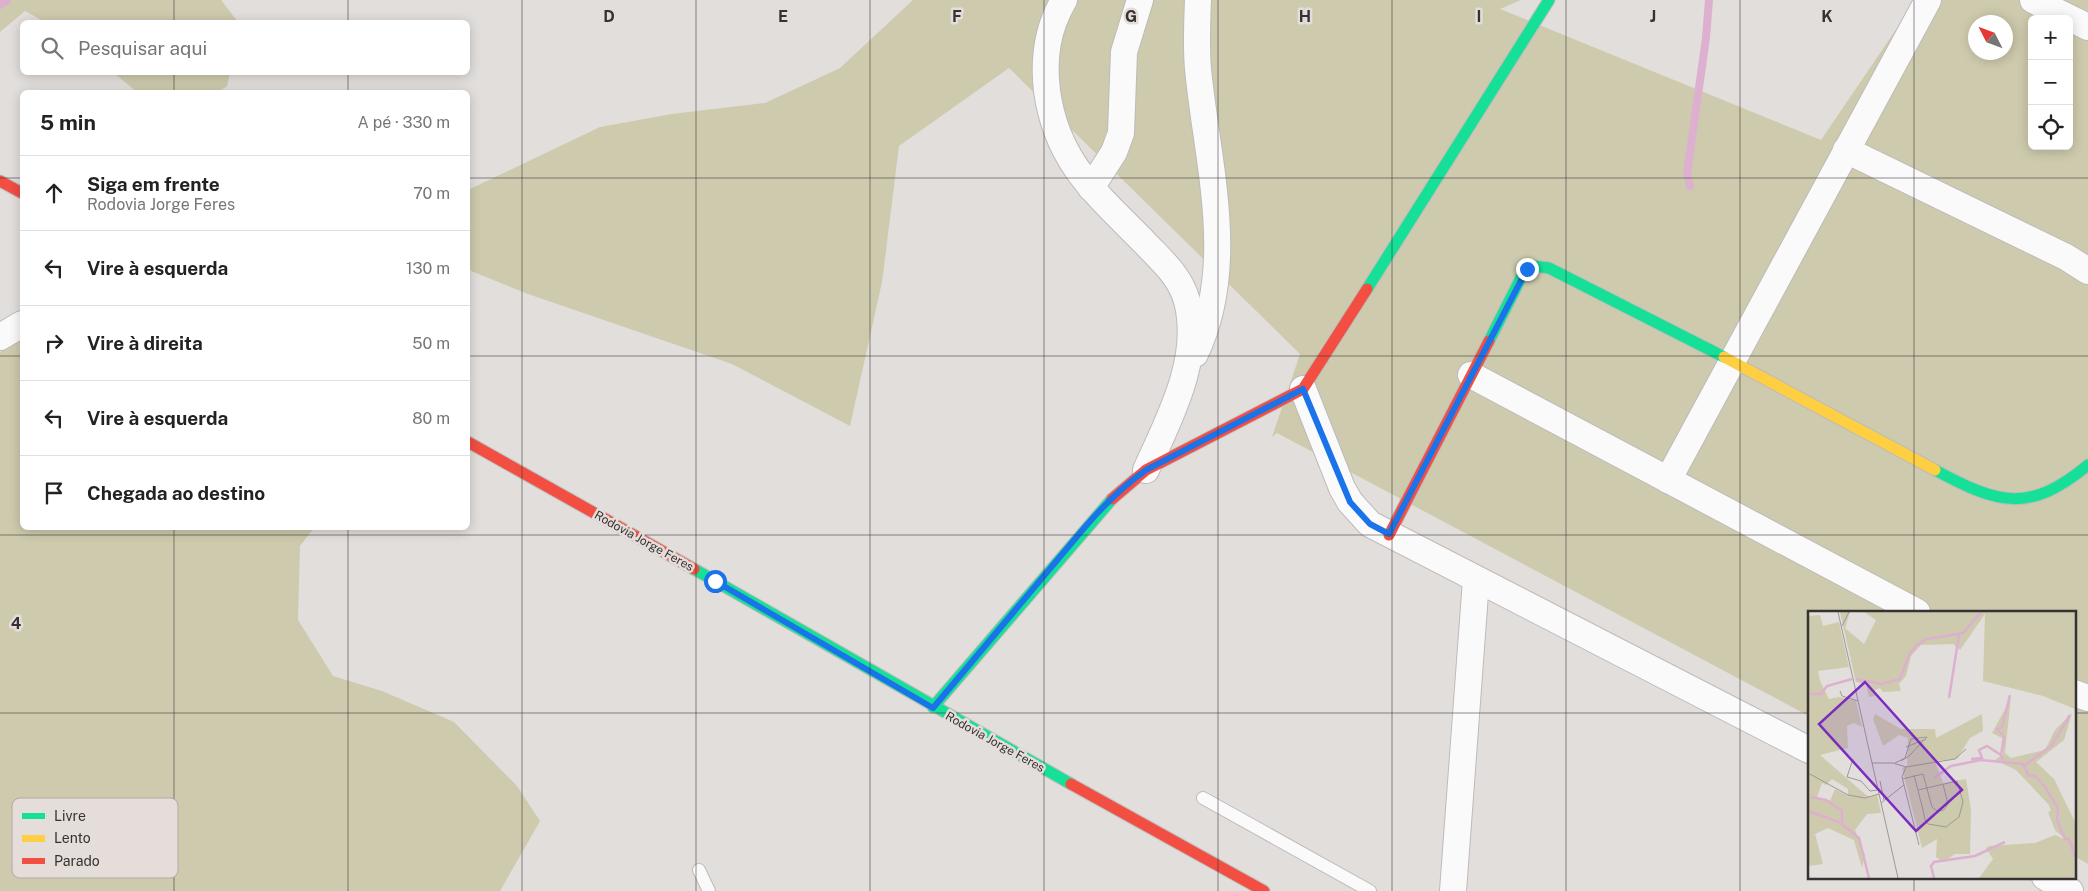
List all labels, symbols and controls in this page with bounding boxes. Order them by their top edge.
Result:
text: D [603,7,615,26]
text: E [778,7,788,26]
text: F [952,7,962,26]
text: G [1125,7,1137,26]
text: H [1299,7,1311,26]
text: I [1477,7,1481,26]
text: J [1650,7,1656,26]
text: K [1821,7,1833,26]
north arrow [1968,15,2013,60]
map controls [2028,15,2073,150]
button: + [2028,15,2073,60]
search box [20,20,470,75]
icon: search [38,34,66,62]
text: Pesquisar aqui [78,37,207,59]
button: − [2028,60,2073,105]
button: locate [2028,105,2073,150]
text: 5 min [40,110,96,135]
text: A pé · 330 m [357,113,450,132]
text: Siga em frente [87,173,220,195]
icon: ahead [40,179,68,207]
text: 70 m [413,184,450,203]
text: Rodovia Jorge Feres [87,195,235,214]
icon: left [40,254,68,282]
text: Vire à esquerda [87,257,228,279]
route end [1516,258,1539,281]
text: 130 m [406,259,450,278]
icon: right [40,329,68,357]
text: Vire à direita [87,332,203,354]
text: 50 m [412,334,450,353]
icon: left [40,404,68,432]
text: Vire à esquerda [87,407,228,429]
text: 80 m [412,409,450,428]
icon: arrive [40,479,68,507]
text: Chegada ao destino [87,482,265,504]
street label: Rodovia Jorge Feres [592,508,696,574]
route start [704,570,727,593]
inset map [1808,611,2076,878]
text: 4 [11,614,22,633]
street label: Rodovia Jorge Feres [943,709,1047,775]
legend [12,798,178,878]
text: Livre [54,808,86,824]
text: Lento [54,830,91,846]
text: Parado [54,853,100,869]

